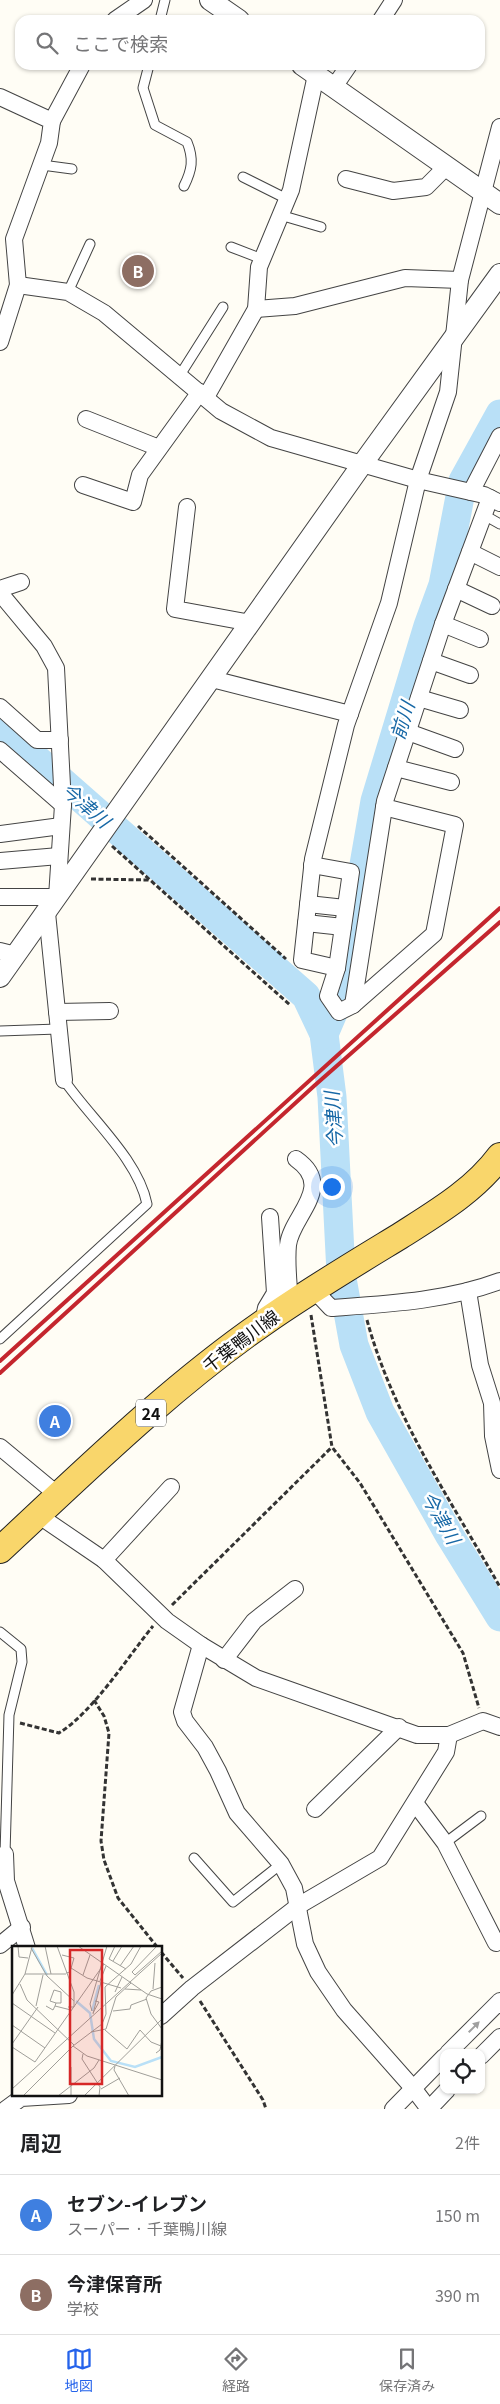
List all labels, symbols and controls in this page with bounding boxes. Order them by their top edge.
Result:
search box [15,15,485,70]
icon: search [33,29,61,57]
text: ここで検索 [73,29,168,56]
pin: B [122,252,154,290]
water label: 前川 [383,696,420,742]
water label: 今津川 [57,775,119,834]
water label: 今津川 [316,1089,347,1149]
your location [319,1174,345,1200]
street label: 千葉鴨川線 [196,1303,284,1377]
road number: 24 [136,1400,166,1426]
pin: A [39,1402,71,1440]
water label: 今津川 [416,1486,469,1550]
inset map [12,1946,162,2096]
one-way arrow [468,2021,480,2033]
map controls [440,2049,485,2094]
button: locate [440,2049,485,2094]
text: 周辺 [20,2127,62,2157]
text: 2件 [455,2130,480,2154]
text: セブン-イレブン [67,2189,207,2216]
text: A [31,2203,41,2227]
text: 150 m [435,2203,480,2227]
text: スーパー · 千葉鴨川線 [67,2216,227,2240]
text: 今津保育所 [67,2269,162,2296]
text: B [31,2283,41,2307]
text: 390 m [435,2283,480,2307]
text: 学校 [67,2296,99,2320]
tab: 地図 [65,2345,93,2395]
tab: 経路 [222,2345,250,2395]
tab: 保存済み [379,2345,435,2395]

